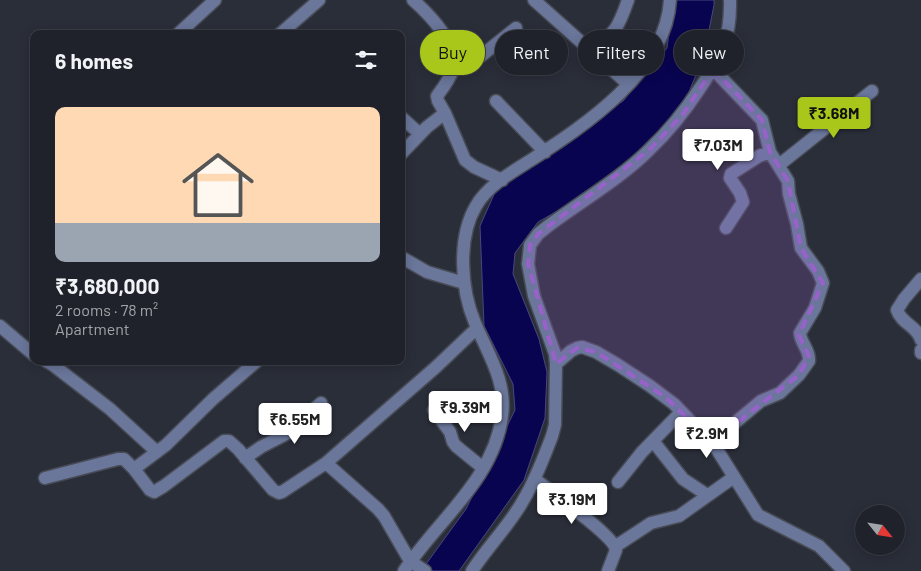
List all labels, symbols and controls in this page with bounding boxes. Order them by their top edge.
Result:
chip: Buy [420,30,485,75]
chip: Rent [495,30,568,75]
chip: Filters [578,30,664,75]
chip: New [674,30,744,75]
icon: filters [352,46,380,74]
text: 6 homes [55,48,133,73]
pin: ₹3.68M [793,96,875,139]
text: ₹3.68M [809,103,859,122]
pin: ₹7.03M [677,128,759,171]
text: ₹7.03M [693,135,743,154]
icon: home [173,140,263,230]
text: ₹3,680,000 [55,273,159,298]
text: 2 rooms · 78 m² [55,300,158,319]
text: Apartment [55,319,130,338]
pin: ₹9.39M [424,390,506,433]
text: ₹9.39M [440,397,490,416]
pin: ₹6.55M [254,402,336,445]
text: ₹6.55M [270,409,320,428]
pin: ₹2.9M [672,416,742,459]
text: ₹2.9M [686,423,728,442]
pin: ₹3.19M [531,482,613,525]
text: ₹3.19M [548,489,596,508]
north arrow [855,505,905,555]
map controls [855,505,905,555]

